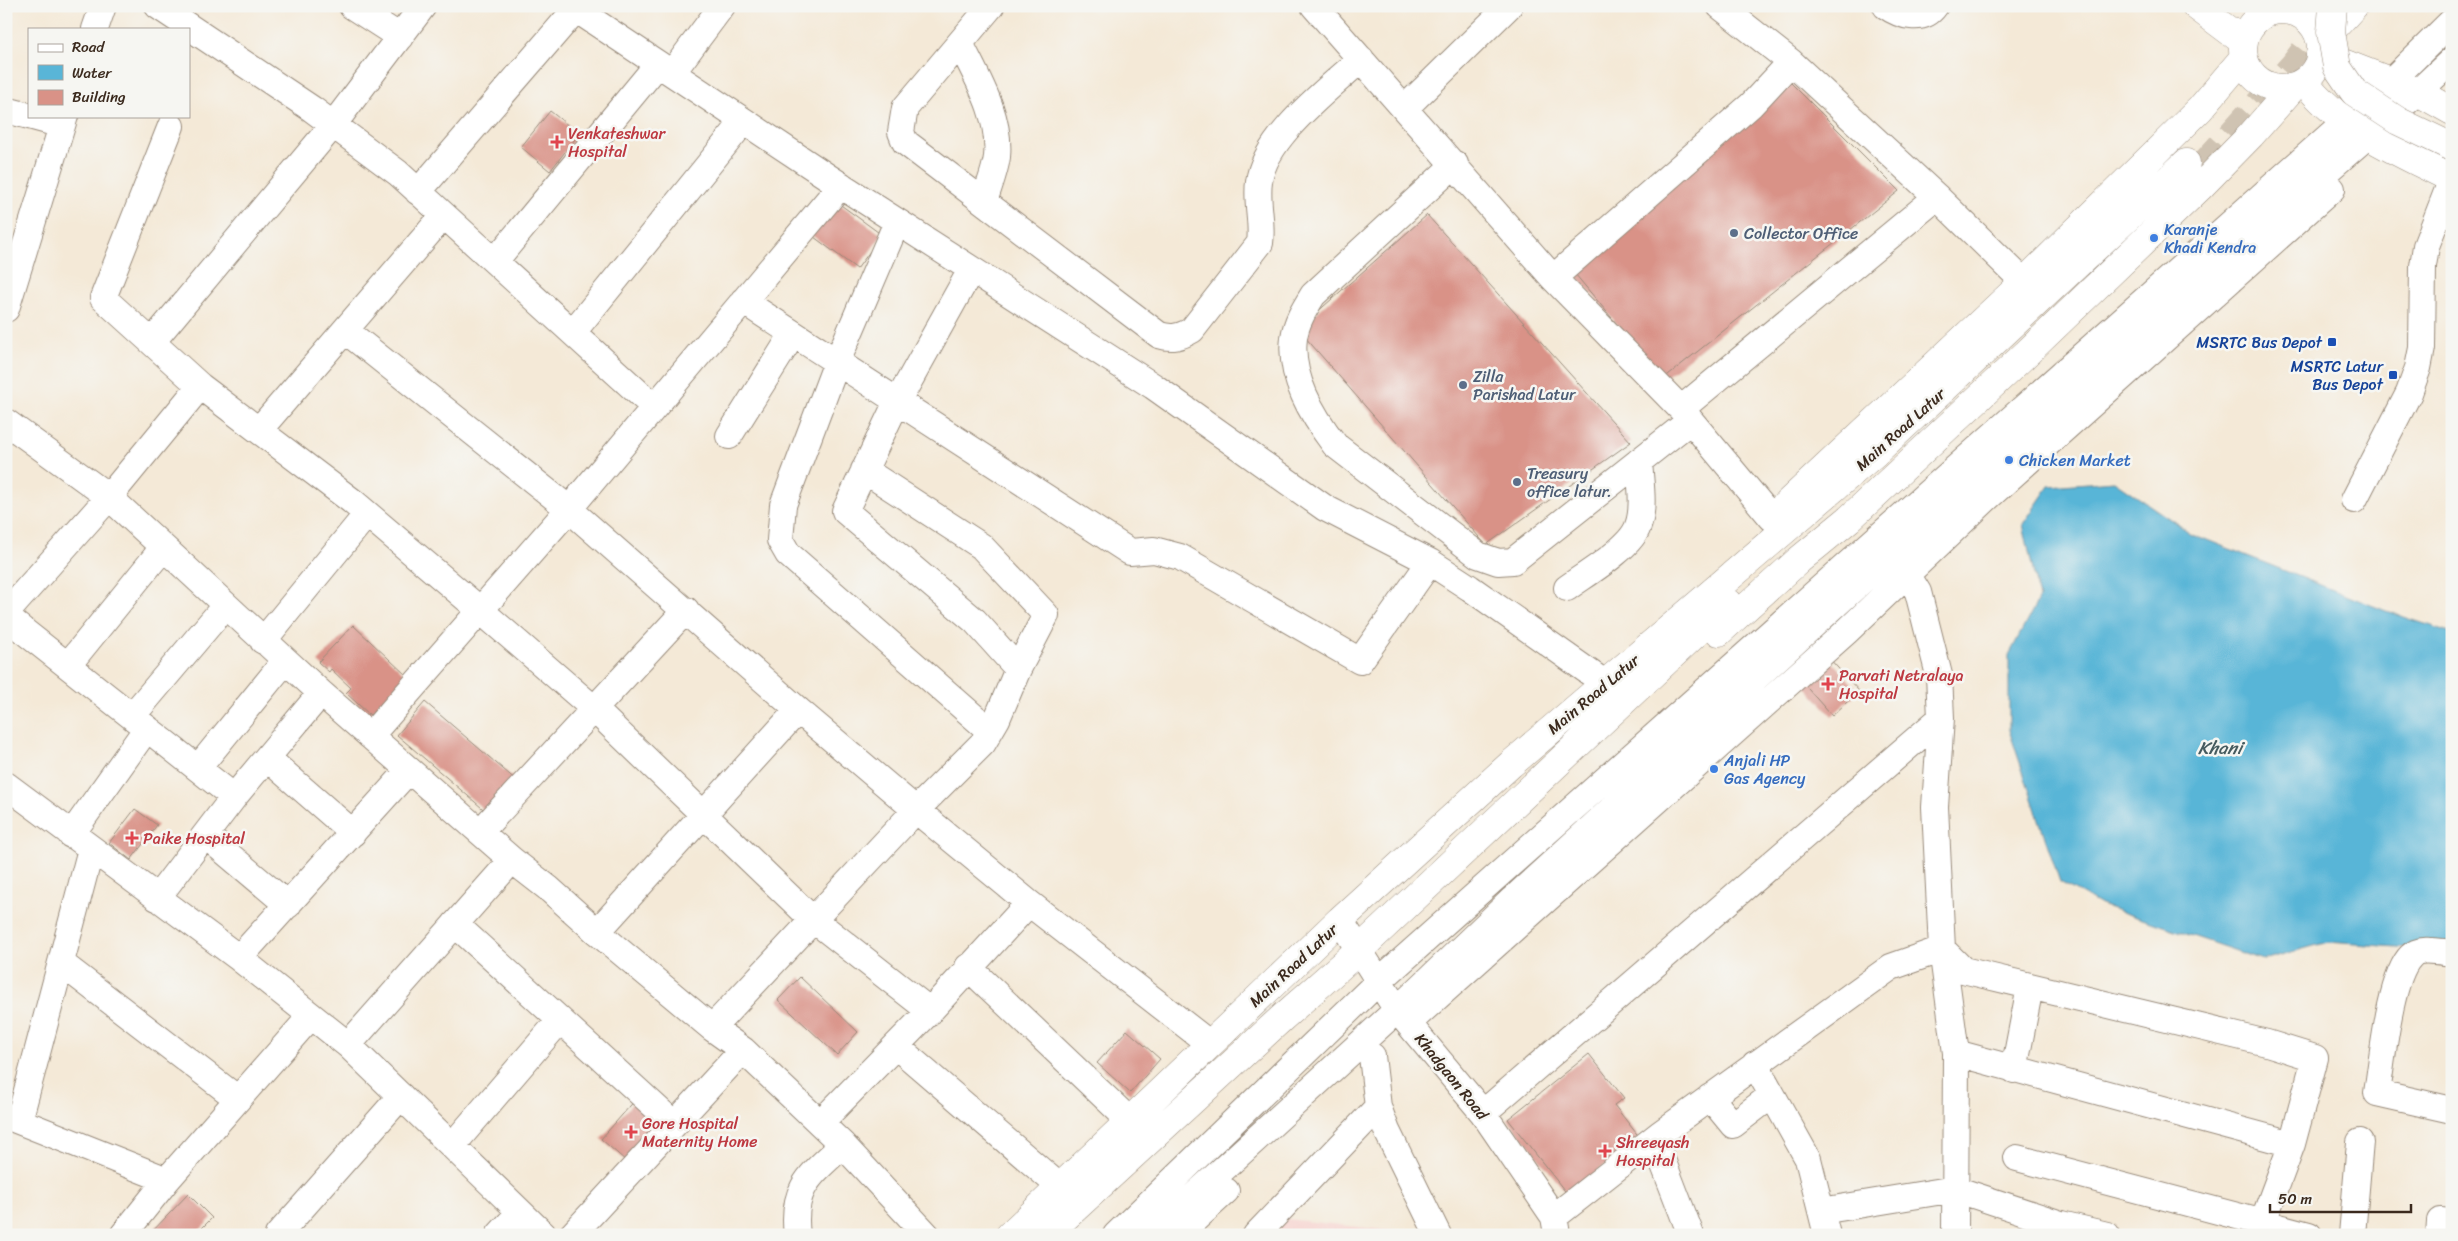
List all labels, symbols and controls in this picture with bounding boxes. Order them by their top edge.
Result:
legend [28,28,190,118]
text: Road [72,34,105,60]
text: Water [72,60,112,86]
text: Building [72,84,126,110]
place label: Venkateshwar Hospital [568,119,667,166]
marker: Venkateshwar Hospital [550,135,564,149]
place label: Karanje Khadi Kendra [2164,215,2256,262]
place label: Collector Office [1744,219,1858,248]
marker: Collector Office [1728,227,1740,239]
marker: Karanje Khadi Kendra [2148,232,2160,244]
place label: MSRTC Bus Depot [2196,328,2323,357]
marker: MSRTC Bus Depot [2326,336,2338,348]
place label: MSRTC Latur Bus Depot [2291,352,2384,399]
place label: Zilla Parishad Latur [1473,362,1577,409]
marker: MSRTC Latur Bus Depot [2387,369,2399,381]
marker: Zilla Parishad Latur [1457,379,1469,391]
street label: Main Road Latur [1848,380,1953,478]
place label: Chicken Market [2019,446,2131,475]
marker: Chicken Market [2003,454,2015,466]
place label: Treasury office latur. [1527,459,1612,506]
marker: Treasury office latur. [1511,476,1523,488]
street label: Main Road Latur [1541,646,1647,742]
place label: Parvati Netralaya Hospital [1839,661,1964,708]
marker: Parvati Netralaya Hospital [1821,677,1835,691]
water label: Khani [2198,732,2246,764]
place label: Anjali HP Gas Agency [1723,746,1806,793]
marker: Anjali HP Gas Agency [1708,763,1720,775]
place label: Paike Hospital [143,824,245,853]
marker: Paike Hospital [125,831,139,845]
street label: Main Road Latur [1242,915,1346,1015]
street label: Khadgaon Road [1407,1026,1497,1128]
place label: Gore Hospital Maternity Home [642,1109,757,1156]
marker: Gore Hospital Maternity Home [624,1125,638,1139]
place label: Shreeyash Hospital [1616,1128,1689,1175]
marker: Shreeyash Hospital [1598,1144,1612,1158]
scale bar [2270,1181,2412,1213]
text: 50 m [2278,1186,2313,1212]

